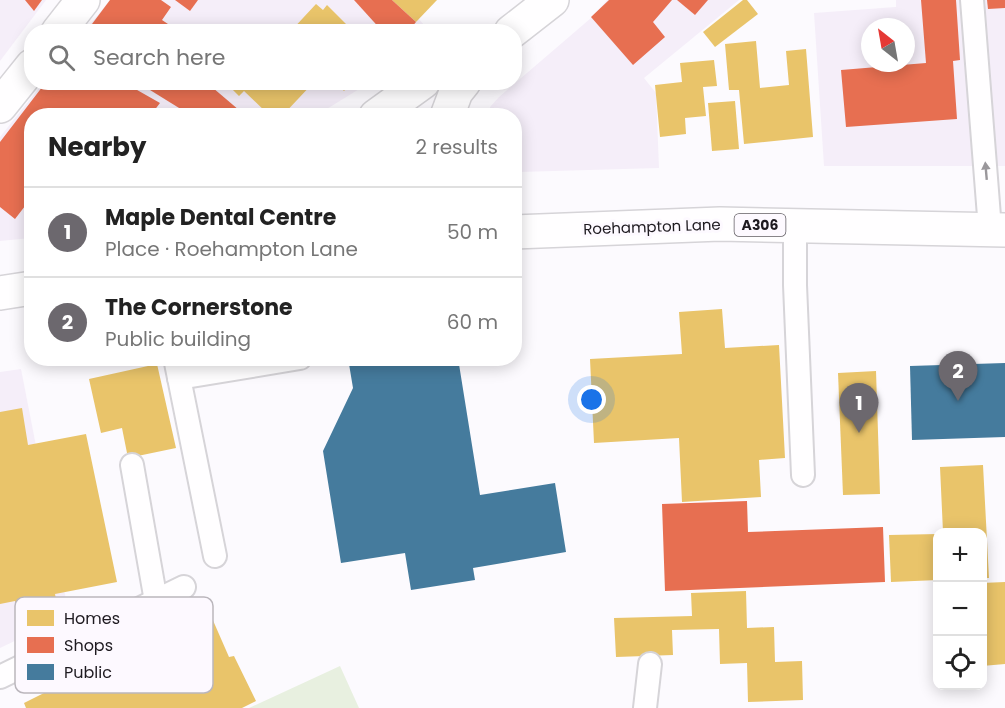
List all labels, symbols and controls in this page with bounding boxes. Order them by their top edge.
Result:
north arrow [861,18,915,72]
search box [24,24,522,90]
icon: search [45,41,78,74]
text: Search here [93,42,226,73]
text: Nearby [48,129,146,165]
text: 2 results [415,133,498,161]
one-way arrow [981,162,991,181]
text: Maple Dental Centre [105,202,336,233]
street label: Roehampton Lane [583,214,721,239]
road number: A306 [734,214,786,236]
text: 1 [64,218,71,246]
text: 50 m [447,218,498,246]
text: Place · Roehampton Lane [105,235,358,263]
text: The Cornerstone [105,292,293,323]
text: 2 [62,308,73,336]
text: 60 m [447,308,498,336]
text: Public building [105,325,251,353]
pin: 2 [938,352,978,401]
pin: 1 [840,384,878,433]
your location [577,385,606,414]
map controls [933,528,987,690]
button: + [933,528,987,582]
button: − [933,582,987,636]
legend [15,597,213,693]
text: Homes [64,607,120,630]
text: Shops [64,634,113,657]
button: locate [933,636,987,690]
text: Public [64,661,112,684]

